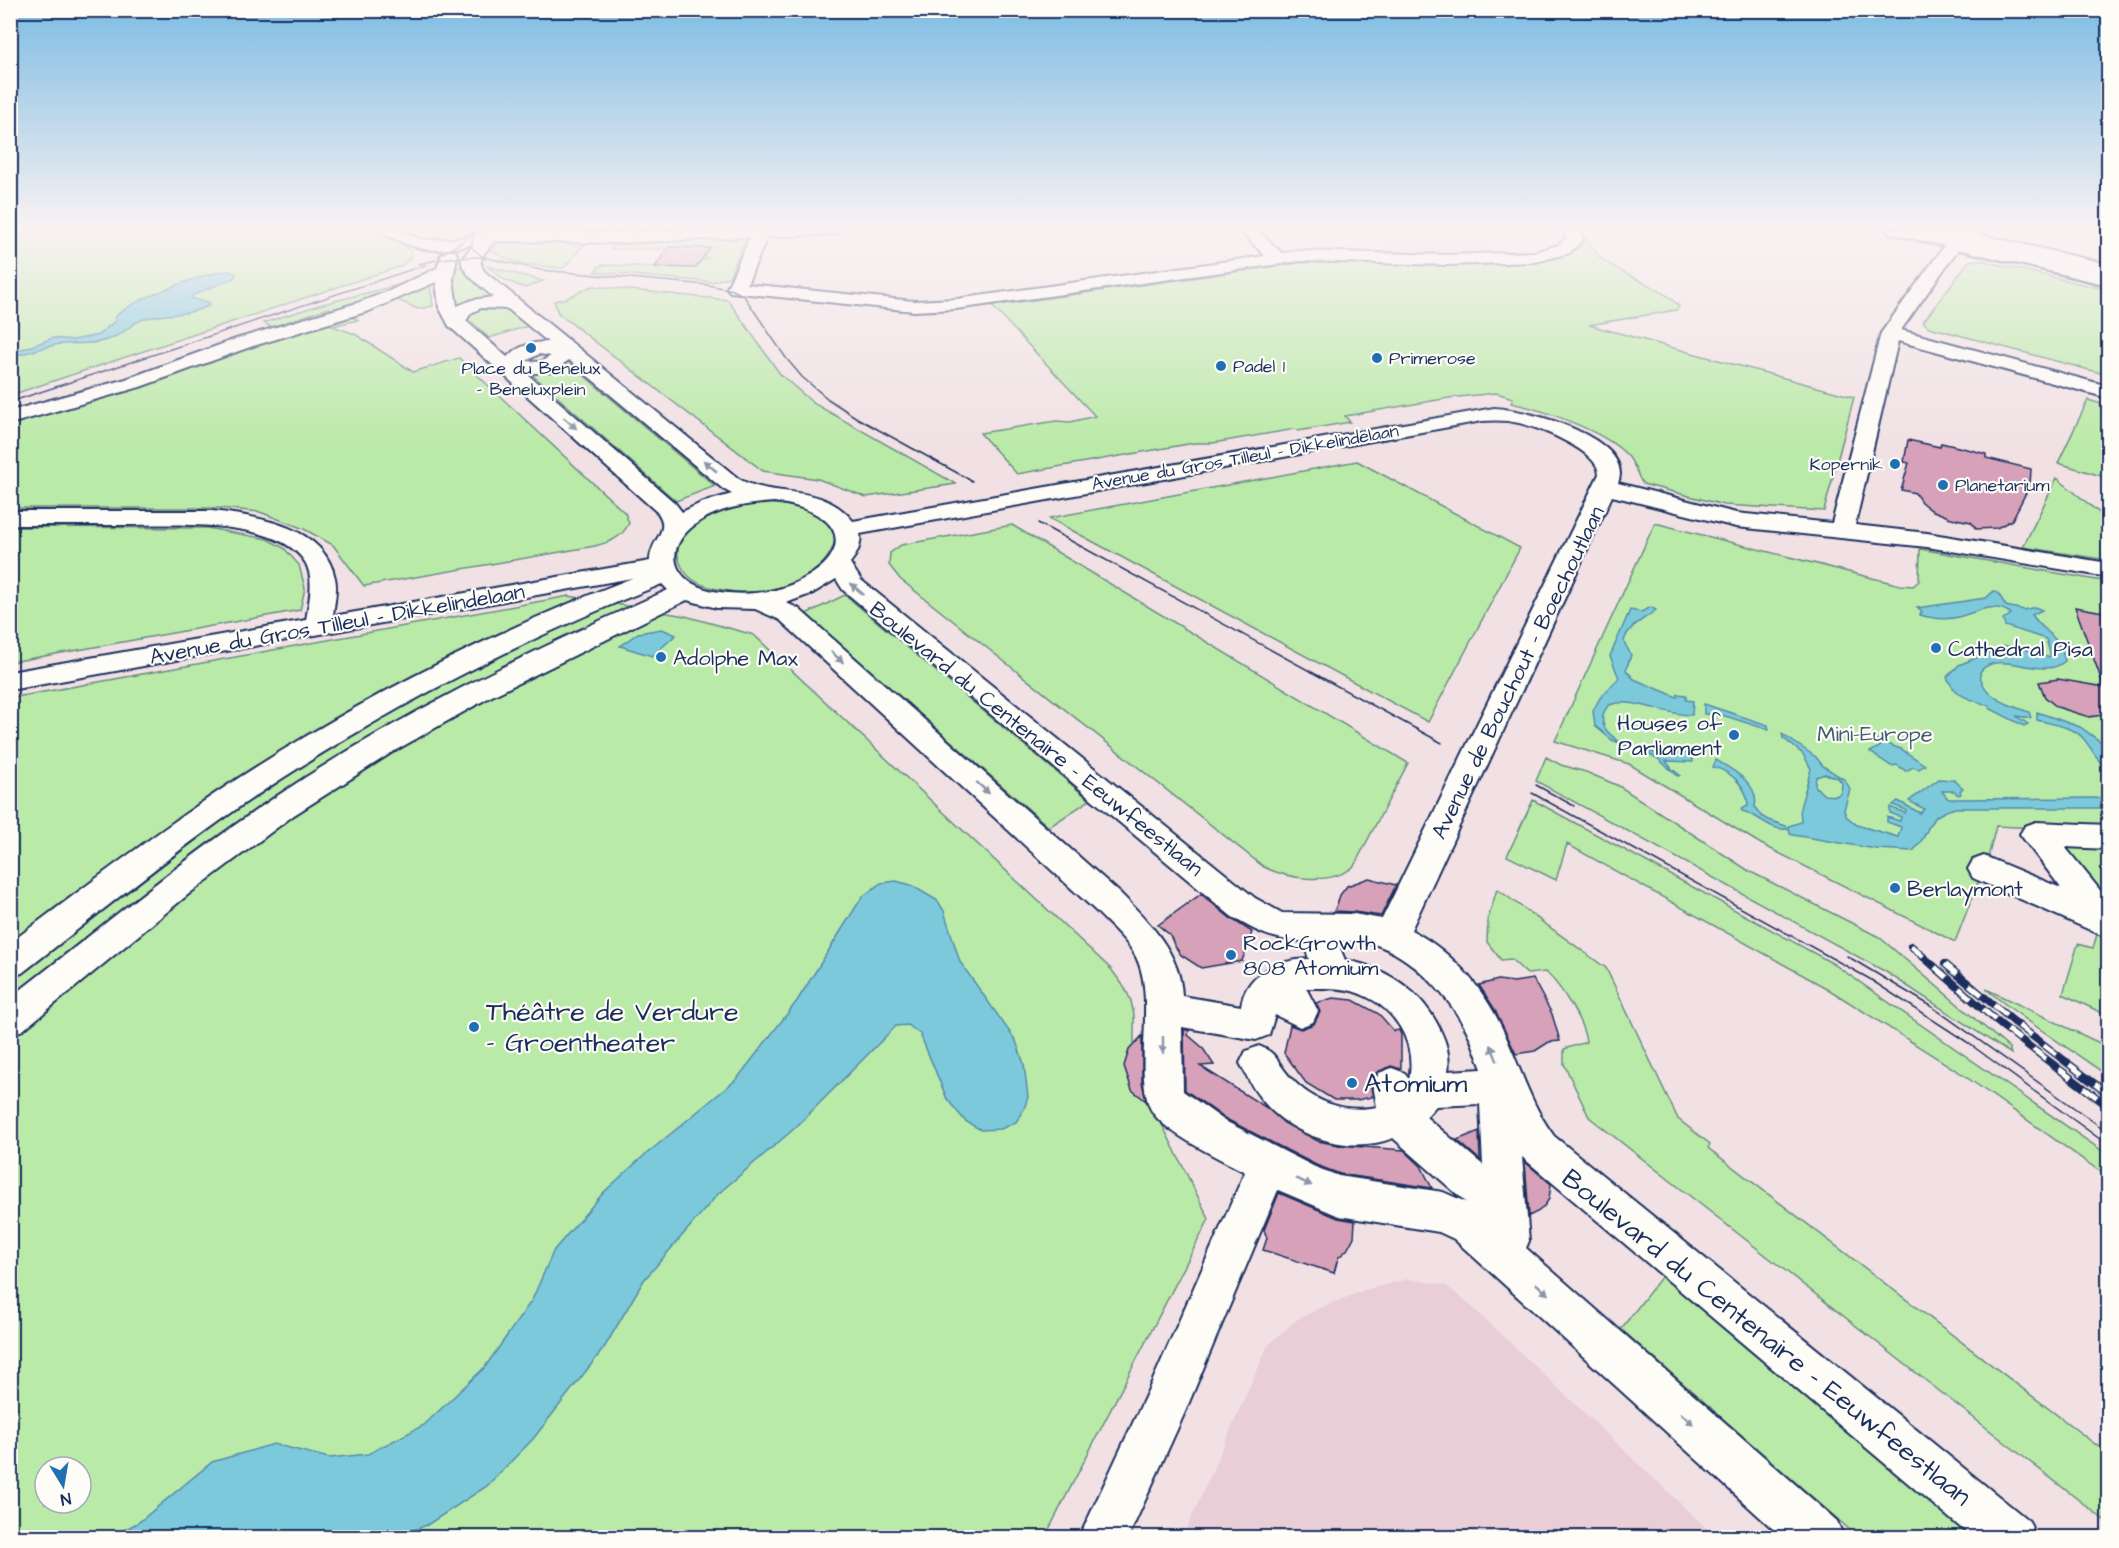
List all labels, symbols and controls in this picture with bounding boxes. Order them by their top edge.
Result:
marker: Place du Benelux - Beneluxplein [524,341,538,355]
place label: Primerose [1389,346,1476,371]
marker: Primerose [1370,351,1384,365]
place label: Padel 1 [1233,354,1285,379]
place label: Place du Benelux - Beneluxplein [461,356,601,402]
marker: Padel 1 [1214,359,1228,373]
one-way arrow [563,416,578,430]
street label: Avenue du Gros Tilleul - Dikkelindelaan [1090,418,1401,497]
place label: Kopernik [1810,452,1883,477]
marker: Kopernik [1888,457,1902,471]
one-way arrow [702,460,718,473]
place label: Planetarium [1955,473,2049,498]
marker: Planetarium [1936,478,1950,492]
street label: Avenue de Bouchout - Boechoutlaan [1424,501,1613,844]
street label: Avenue du Gros Tilleul - Dikkelindelaan [147,576,527,673]
one-way arrow [849,583,865,596]
street label: Boulevard du Centenaire - Eeuwfeestlaan [863,595,1210,884]
place label: Cathedral Pisa [1948,634,2093,665]
marker: Cathedral Pisa [1929,641,1943,655]
place label: Adolphe Max [673,643,798,674]
marker: Adolphe Max [654,650,668,664]
one-way arrow [830,650,845,664]
place label: Houses of Parliament [1617,708,1723,764]
park label: Mini-Europe [1817,719,1933,750]
marker: Houses of Parliament [1727,728,1741,742]
one-way arrow [975,781,990,795]
place label: Berlaymont [1907,874,2023,906]
marker: Berlaymont [1888,881,1902,895]
place label: RockGrowth 808 Atomium [1243,928,1378,984]
marker: RockGrowth 808 Atomium [1224,948,1238,962]
place label: Théâtre de Verdure - Groentheater [486,993,739,1062]
marker: Théâtre de Verdure - Groentheater [467,1020,481,1034]
one-way arrow [1158,1036,1168,1055]
one-way arrow [1489,1044,1498,1062]
place label: Atomium [1364,1065,1467,1103]
marker: Atomium [1345,1076,1359,1090]
street label: Boulevard du Centenaire - Eeuwfeestlaan [1553,1160,1979,1515]
one-way arrow [1296,1177,1313,1186]
one-way arrow [1534,1282,1549,1295]
one-way arrow [1679,1412,1694,1425]
north arrow [33,1455,93,1515]
text: N [59,1487,73,1510]

